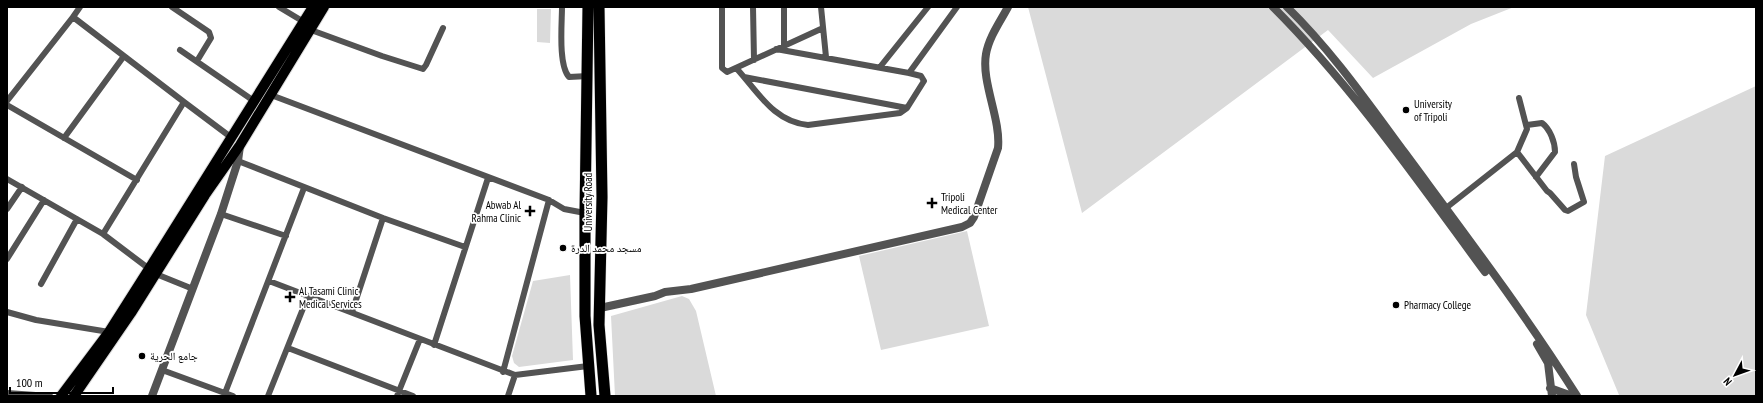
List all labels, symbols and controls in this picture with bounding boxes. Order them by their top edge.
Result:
place label: University of Tripoli [1414,97,1453,124]
marker: University of Tripoli [1401,105,1411,115]
street label: University Road [581,172,595,231]
place label: Tripoli Medical Center [941,190,998,217]
marker: Tripoli Medical Center [926,197,938,209]
place label: Abwab Al Rahma Clinic [471,198,521,225]
marker: Abwab Al Rahma Clinic [524,205,536,217]
place label: مسجد محمد الدرة [571,241,642,255]
marker: مسجد محمد الدرة [558,243,568,253]
place label: Al Tasami Clinic Medical Services [299,284,362,311]
marker: Al Tasami Clinic Medical Services [284,291,296,303]
place label: Pharmacy College [1404,298,1472,312]
marker: Pharmacy College [1391,300,1401,310]
place label: جامع الحرية [150,349,198,363]
marker: جامع الحرية [137,351,147,361]
north arrow [1715,355,1755,395]
scale bar [10,369,113,395]
text: 100 m [16,375,43,390]
text: N [1720,375,1735,388]

